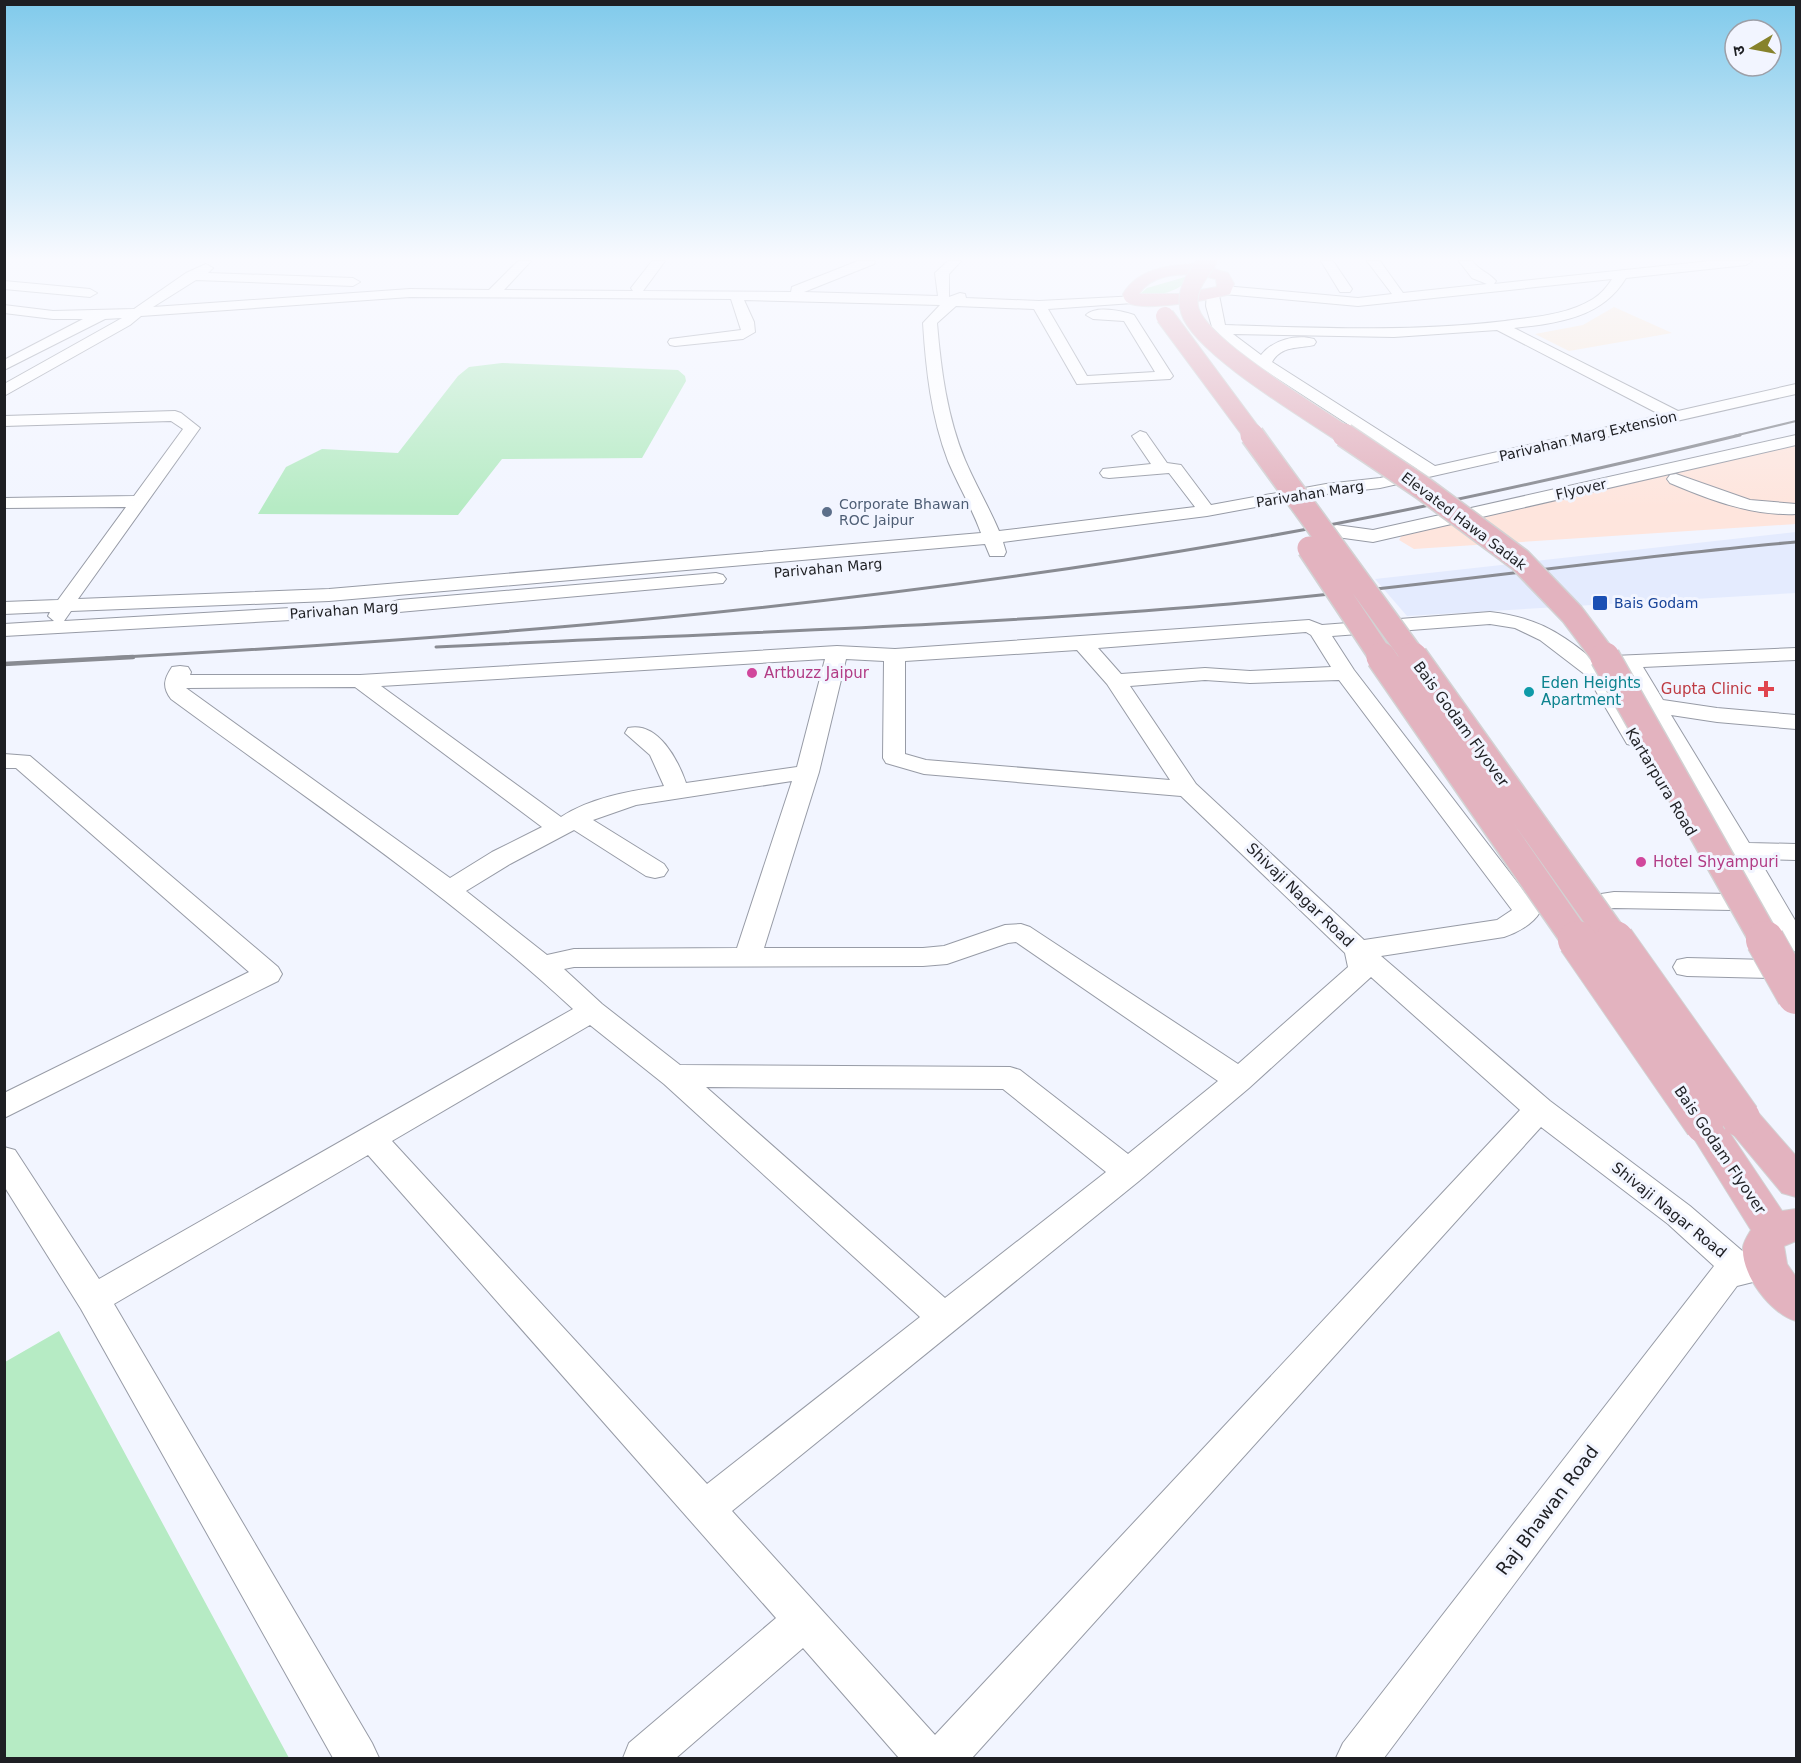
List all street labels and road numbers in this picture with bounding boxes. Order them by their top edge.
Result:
street label: Parivahan Marg Extension [1498,408,1678,464]
street label: Elevated Hawa Sadak [1398,469,1530,574]
street label: Flyover [1554,475,1608,503]
street label: Parivahan Marg [1255,478,1365,510]
street label: Parivahan Marg [773,555,883,581]
street label: Parivahan Marg [289,598,399,622]
street label: Bais Godam Flyover [1410,658,1513,791]
street label: Kartarpura Road [1622,725,1700,839]
street label: Shivaji Nagar Road [1243,839,1357,951]
street label: Bais Godam Flyover [1671,1083,1770,1218]
street label: Shivaji Nagar Road [1608,1158,1730,1262]
street label: Raj Bhawan Road [1491,1441,1603,1579]

